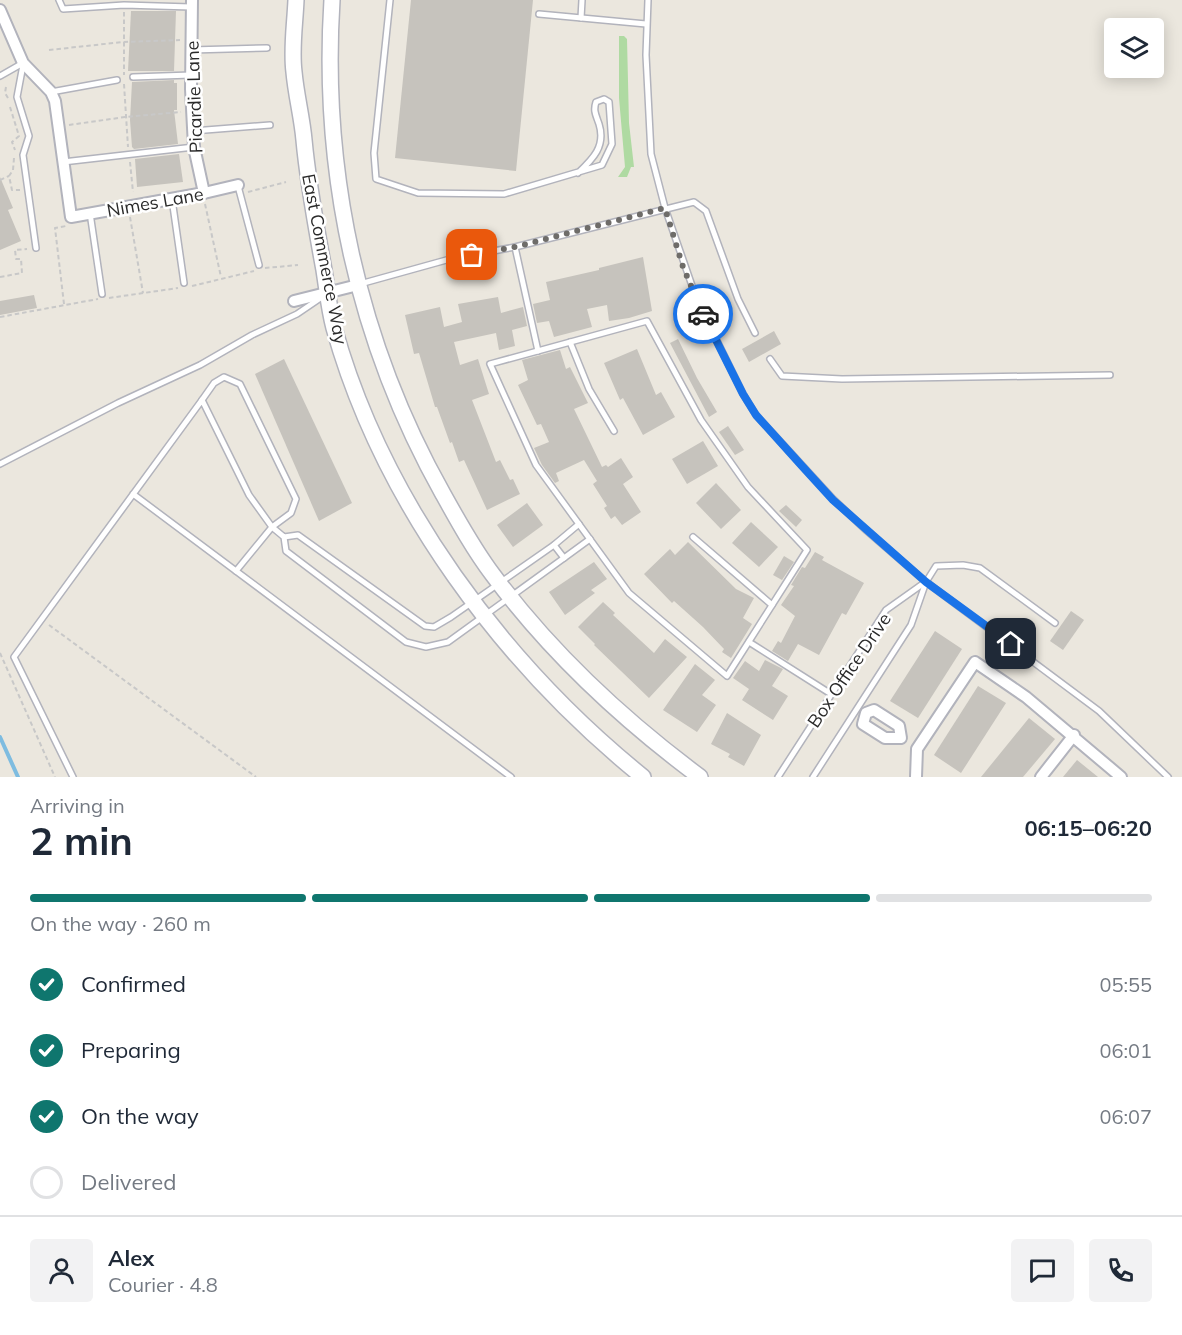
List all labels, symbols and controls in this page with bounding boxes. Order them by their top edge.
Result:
map controls [1104,18,1164,78]
button: layers [1104,18,1164,78]
street label: Picardie Lane [181,40,207,154]
street label: East Commerce Way [297,172,353,347]
street label: Nimes Lane [105,182,205,222]
pin [446,229,497,280]
icon: bag [455,238,488,271]
courier [673,284,733,344]
icon: car [687,298,720,331]
street label: Box Office Drive [802,608,896,732]
pin [985,618,1036,669]
icon: home [994,627,1027,660]
text: Arriving in [30,793,125,818]
text: 06:15–06:20 [1024,814,1152,842]
text: 2 min [30,816,133,865]
text: On the way · 260 m [30,911,211,936]
icon: check [30,968,63,1001]
text: Confirmed [81,970,186,998]
text: 05:55 [1099,972,1152,997]
icon: check [30,1034,63,1067]
text: Preparing [81,1036,181,1064]
text: 06:01 [1099,1038,1152,1063]
icon: check [30,1100,63,1133]
text: On the way [81,1102,199,1130]
text: 06:07 [1099,1104,1152,1129]
text: Delivered [81,1168,176,1196]
button: person [30,1239,93,1302]
button: chat [1011,1239,1074,1302]
button: phone [1089,1239,1152,1302]
text: Alex [108,1244,154,1272]
text: Courier · 4.8 [108,1272,218,1297]

